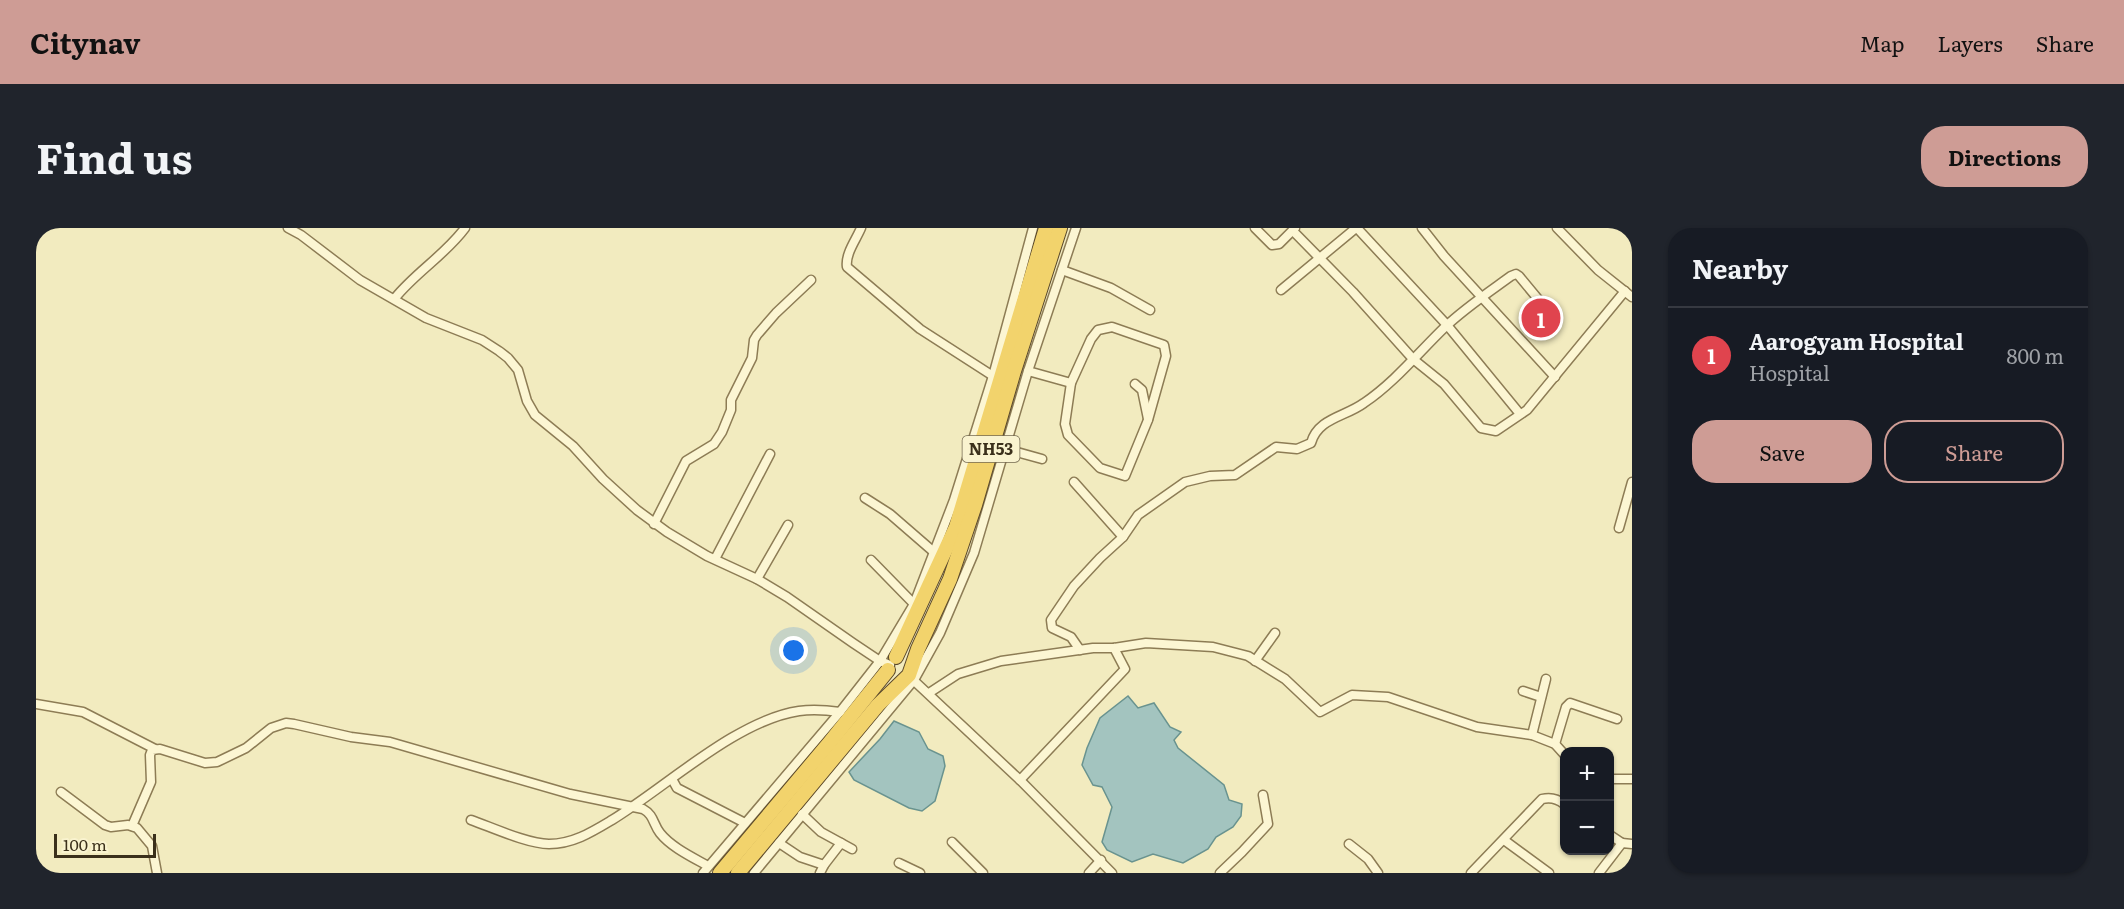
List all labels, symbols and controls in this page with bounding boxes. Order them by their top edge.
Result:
text: Citynav [30,21,140,63]
text: Map [1860,27,1905,58]
text: Layers [1938,27,2003,58]
text: Share [2036,27,2094,58]
text: Find us [36,125,193,187]
button: Directions [1921,126,2088,187]
text: Nearby [1692,248,1788,287]
pin: 1 [1522,296,1560,340]
text: Aarogyam Hospital [1749,324,1964,357]
text: 1 [1707,340,1716,370]
text: 800 m [2006,340,2064,370]
text: Hospital [1749,357,1830,387]
button: Save [1692,420,1872,483]
button: Share [1884,420,2064,483]
road number: NH53 [962,436,1020,462]
your location [779,636,808,665]
map controls [1560,747,1614,855]
button: + [1560,747,1614,801]
button: − [1560,801,1614,855]
scale bar [54,831,156,858]
text: 100 m [63,832,107,856]

